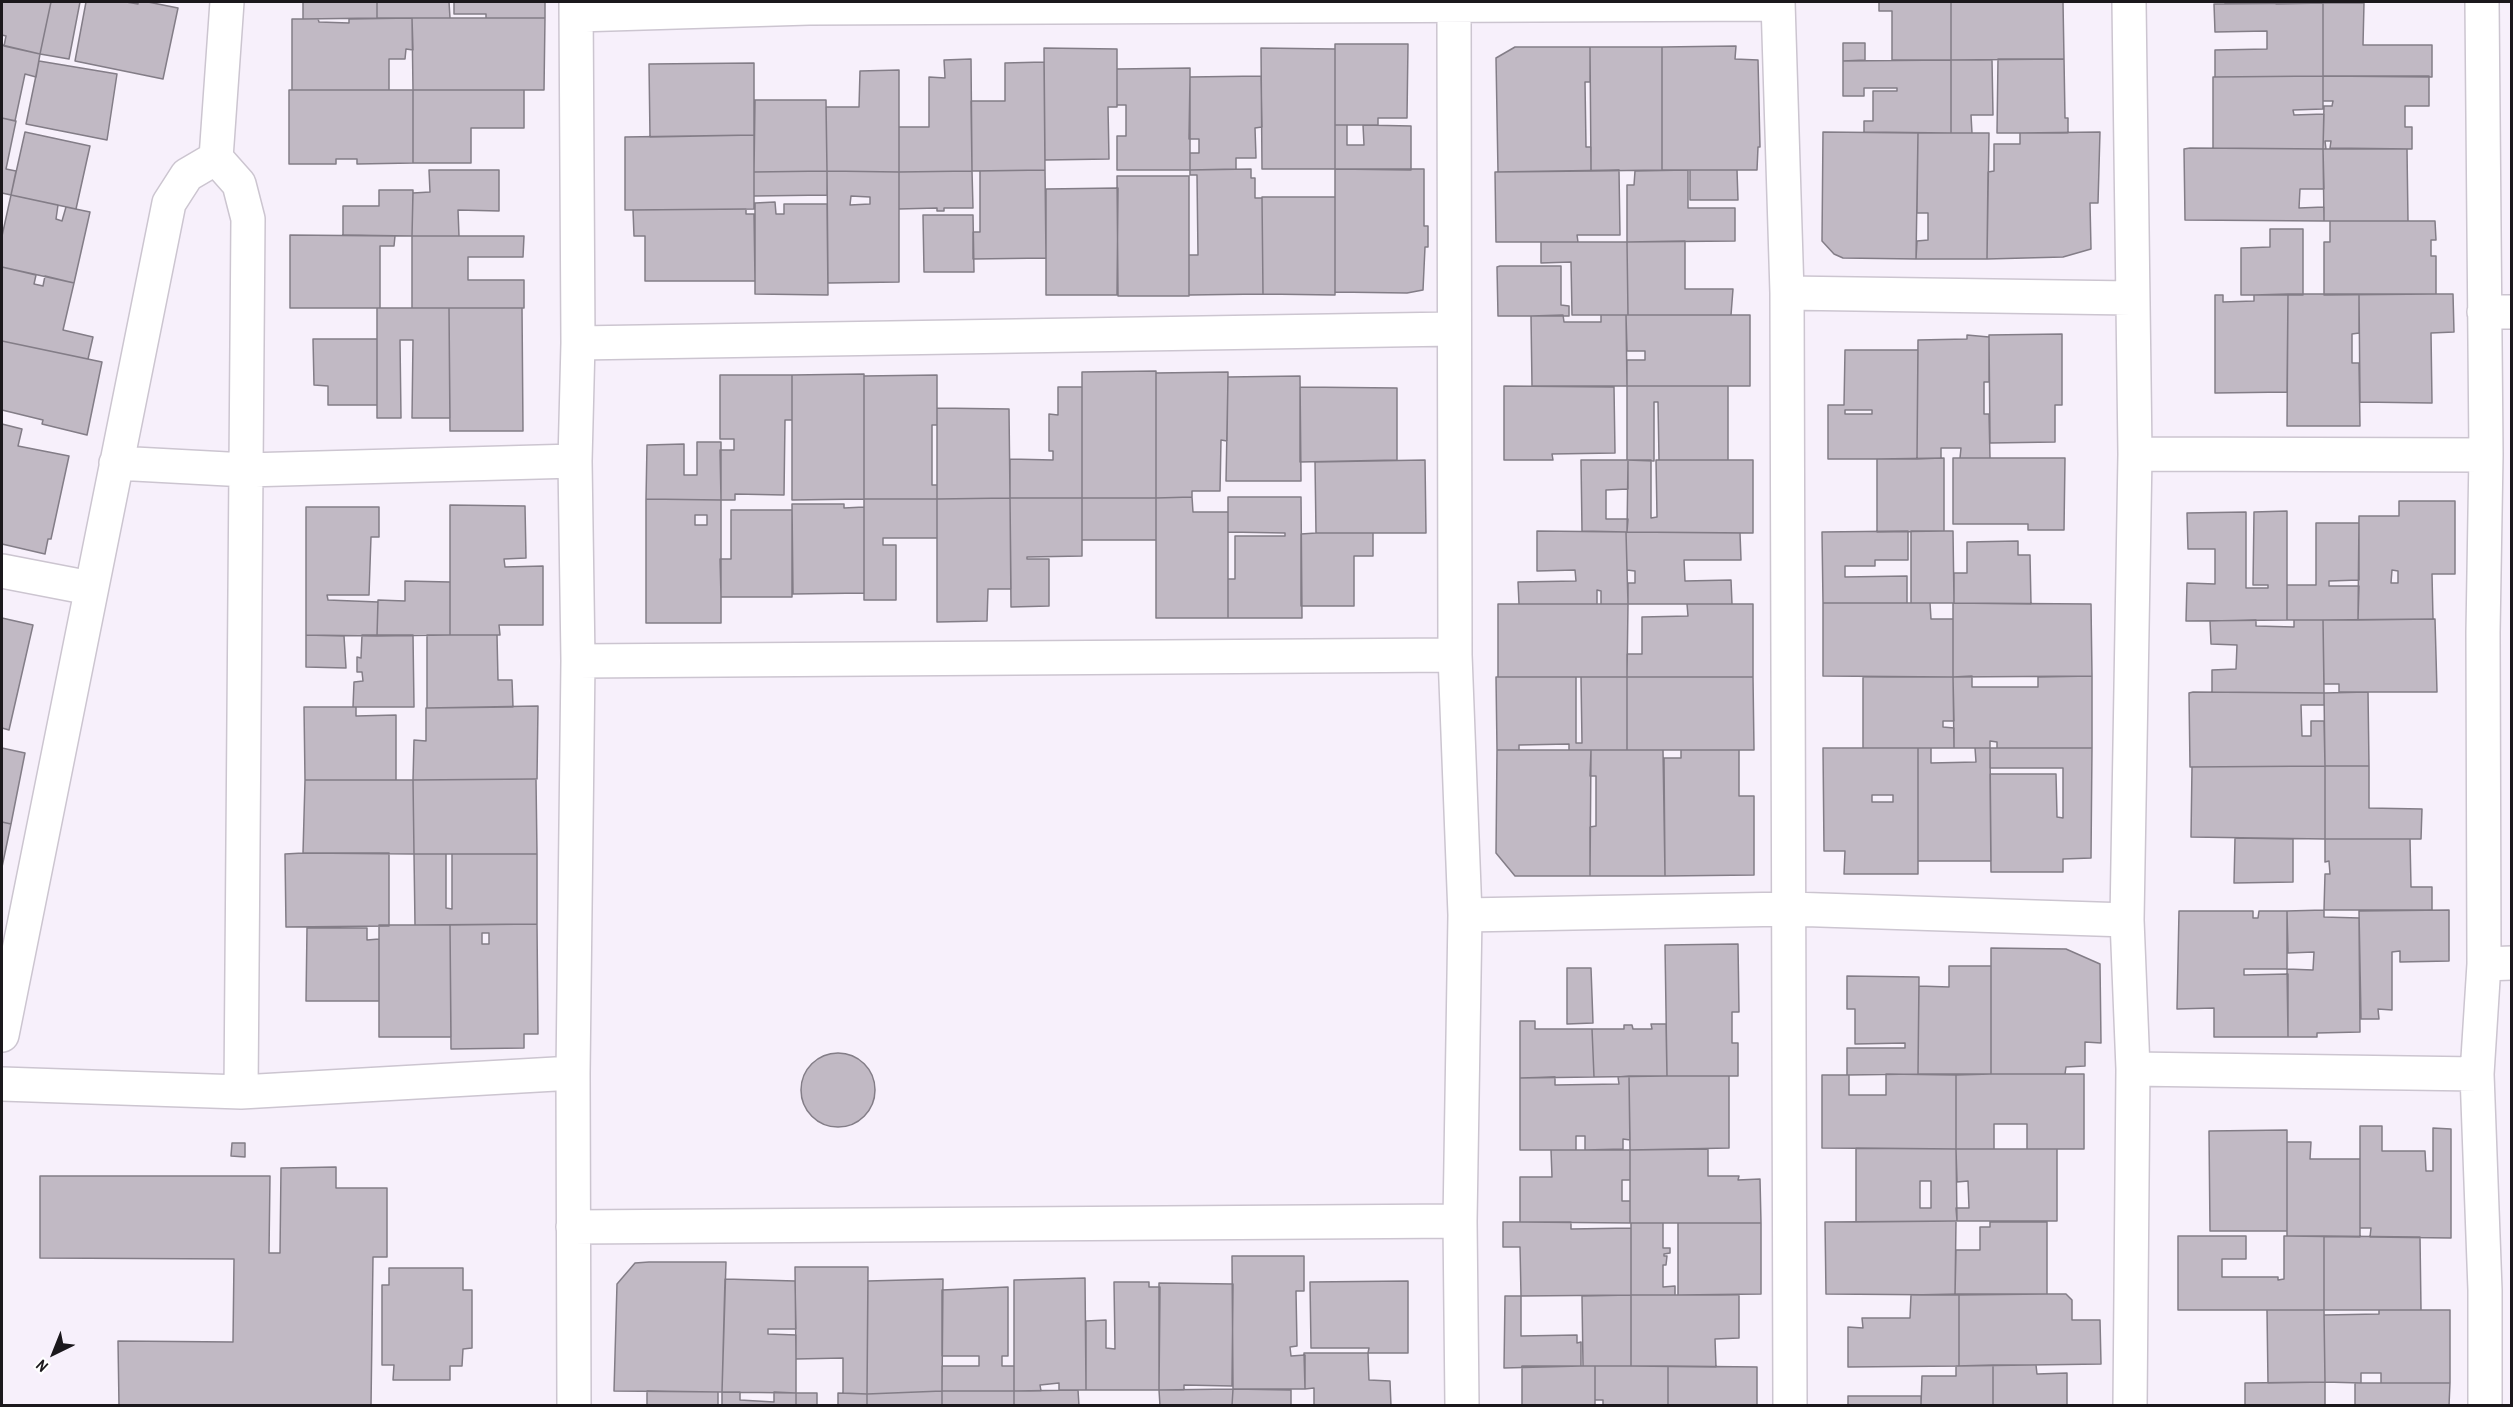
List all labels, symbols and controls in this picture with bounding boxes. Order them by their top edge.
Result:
north arrow [24,1323,84,1383]
text: N [31,1355,53,1377]

